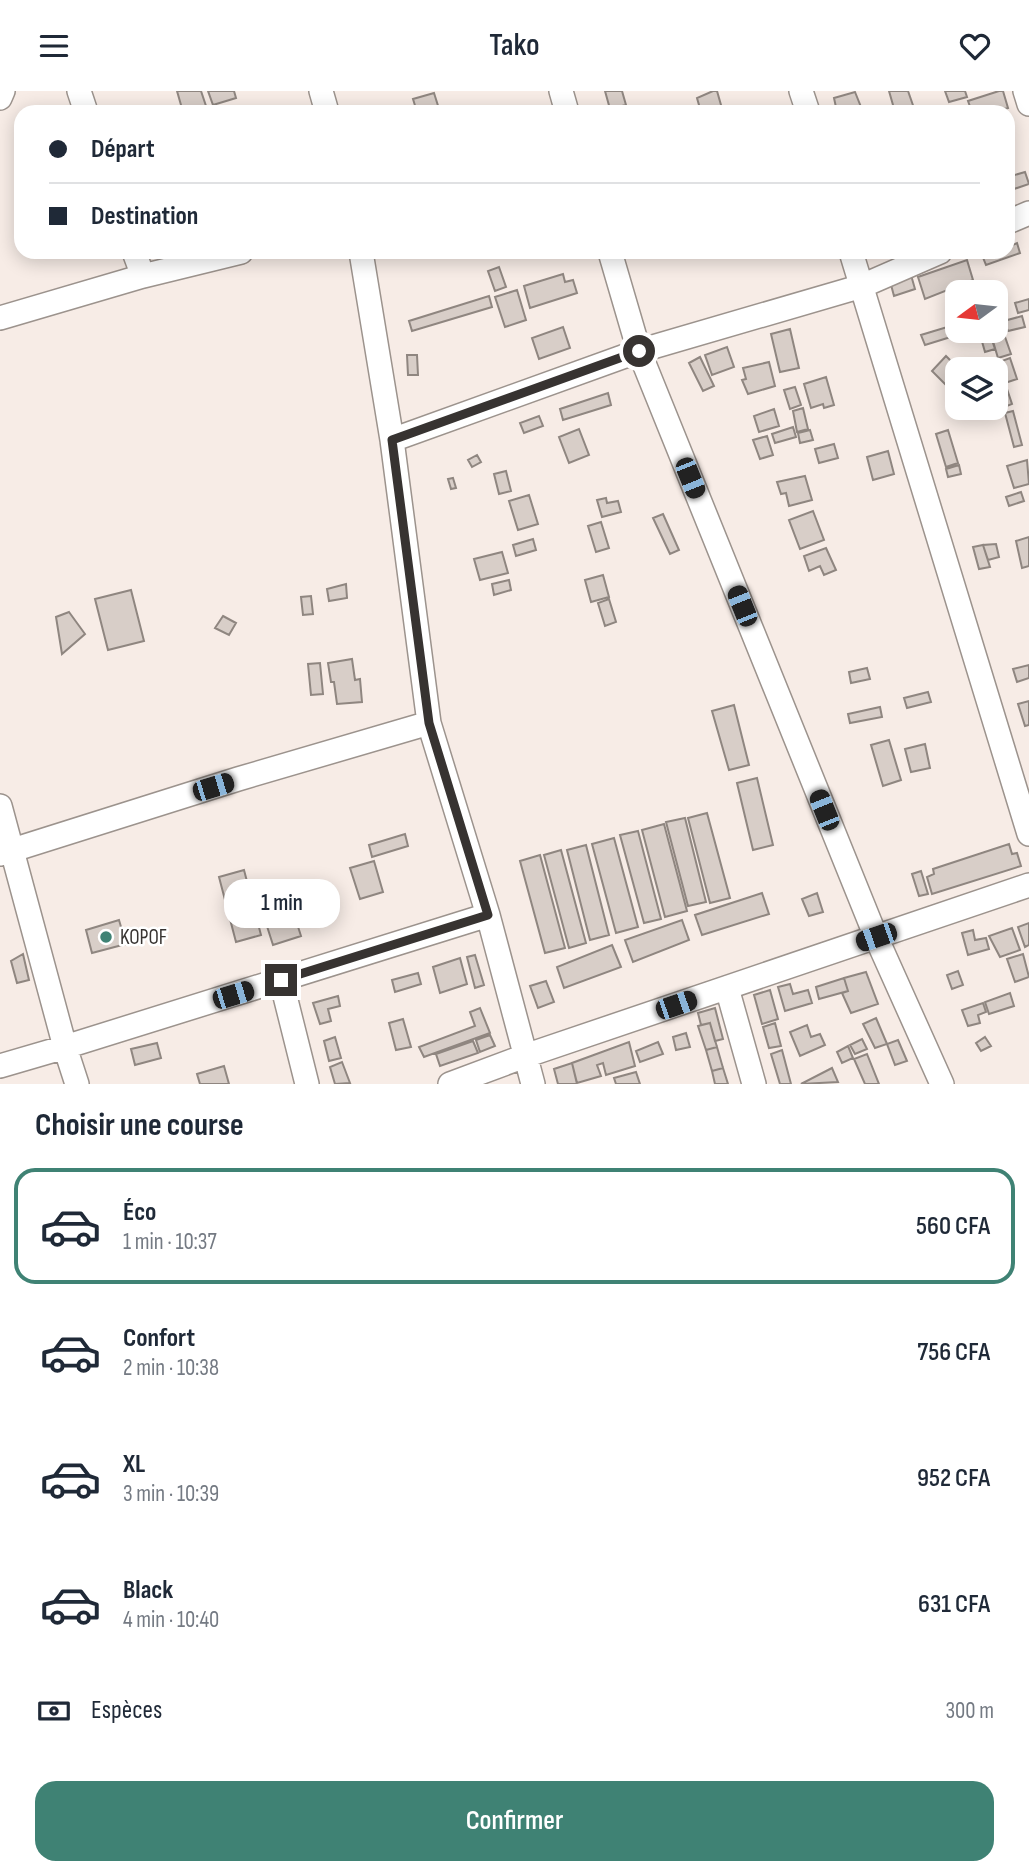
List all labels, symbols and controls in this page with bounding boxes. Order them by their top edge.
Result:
text: Tako [489,26,540,65]
icon: menu [35,27,73,65]
icon: heart [956,27,994,65]
text: Départ [91,134,154,165]
text: Destination [91,201,198,232]
north arrow [945,280,1008,343]
map controls [945,280,1008,420]
route start [623,335,655,367]
button: layers [945,357,1008,420]
car [673,455,708,501]
car [725,583,760,629]
car [190,771,237,803]
car [807,787,842,833]
callout: 1 min [223,879,339,927]
text: 1 min [261,889,303,917]
car [853,920,900,954]
place label: KOPOF [120,925,167,950]
marker: KOPOF [98,929,114,945]
route end [265,964,297,996]
car [210,979,257,1011]
car [653,988,700,1022]
text: Choisir une course [35,1106,244,1145]
icon: car [39,1195,102,1258]
text: Éco [123,1197,156,1228]
text: 560 CFA [916,1211,990,1242]
text: 1 min · 10:37 [123,1228,217,1256]
icon: car [39,1321,102,1384]
text: Confort [123,1323,195,1354]
text: 756 CFA [917,1337,990,1368]
text: 2 min · 10:38 [123,1354,219,1382]
icon: car [39,1447,102,1510]
text: XL [123,1449,145,1480]
text: 952 CFA [917,1463,990,1494]
text: 3 min · 10:39 [123,1480,219,1508]
icon: car [39,1573,102,1636]
text: Black [123,1575,173,1606]
text: 631 CFA [918,1589,990,1620]
text: 4 min · 10:40 [123,1606,219,1634]
icon: cash [35,1692,73,1730]
text: Espèces [91,1695,162,1726]
text: 300 m [945,1697,994,1725]
button: Confirmer [35,1781,994,1861]

